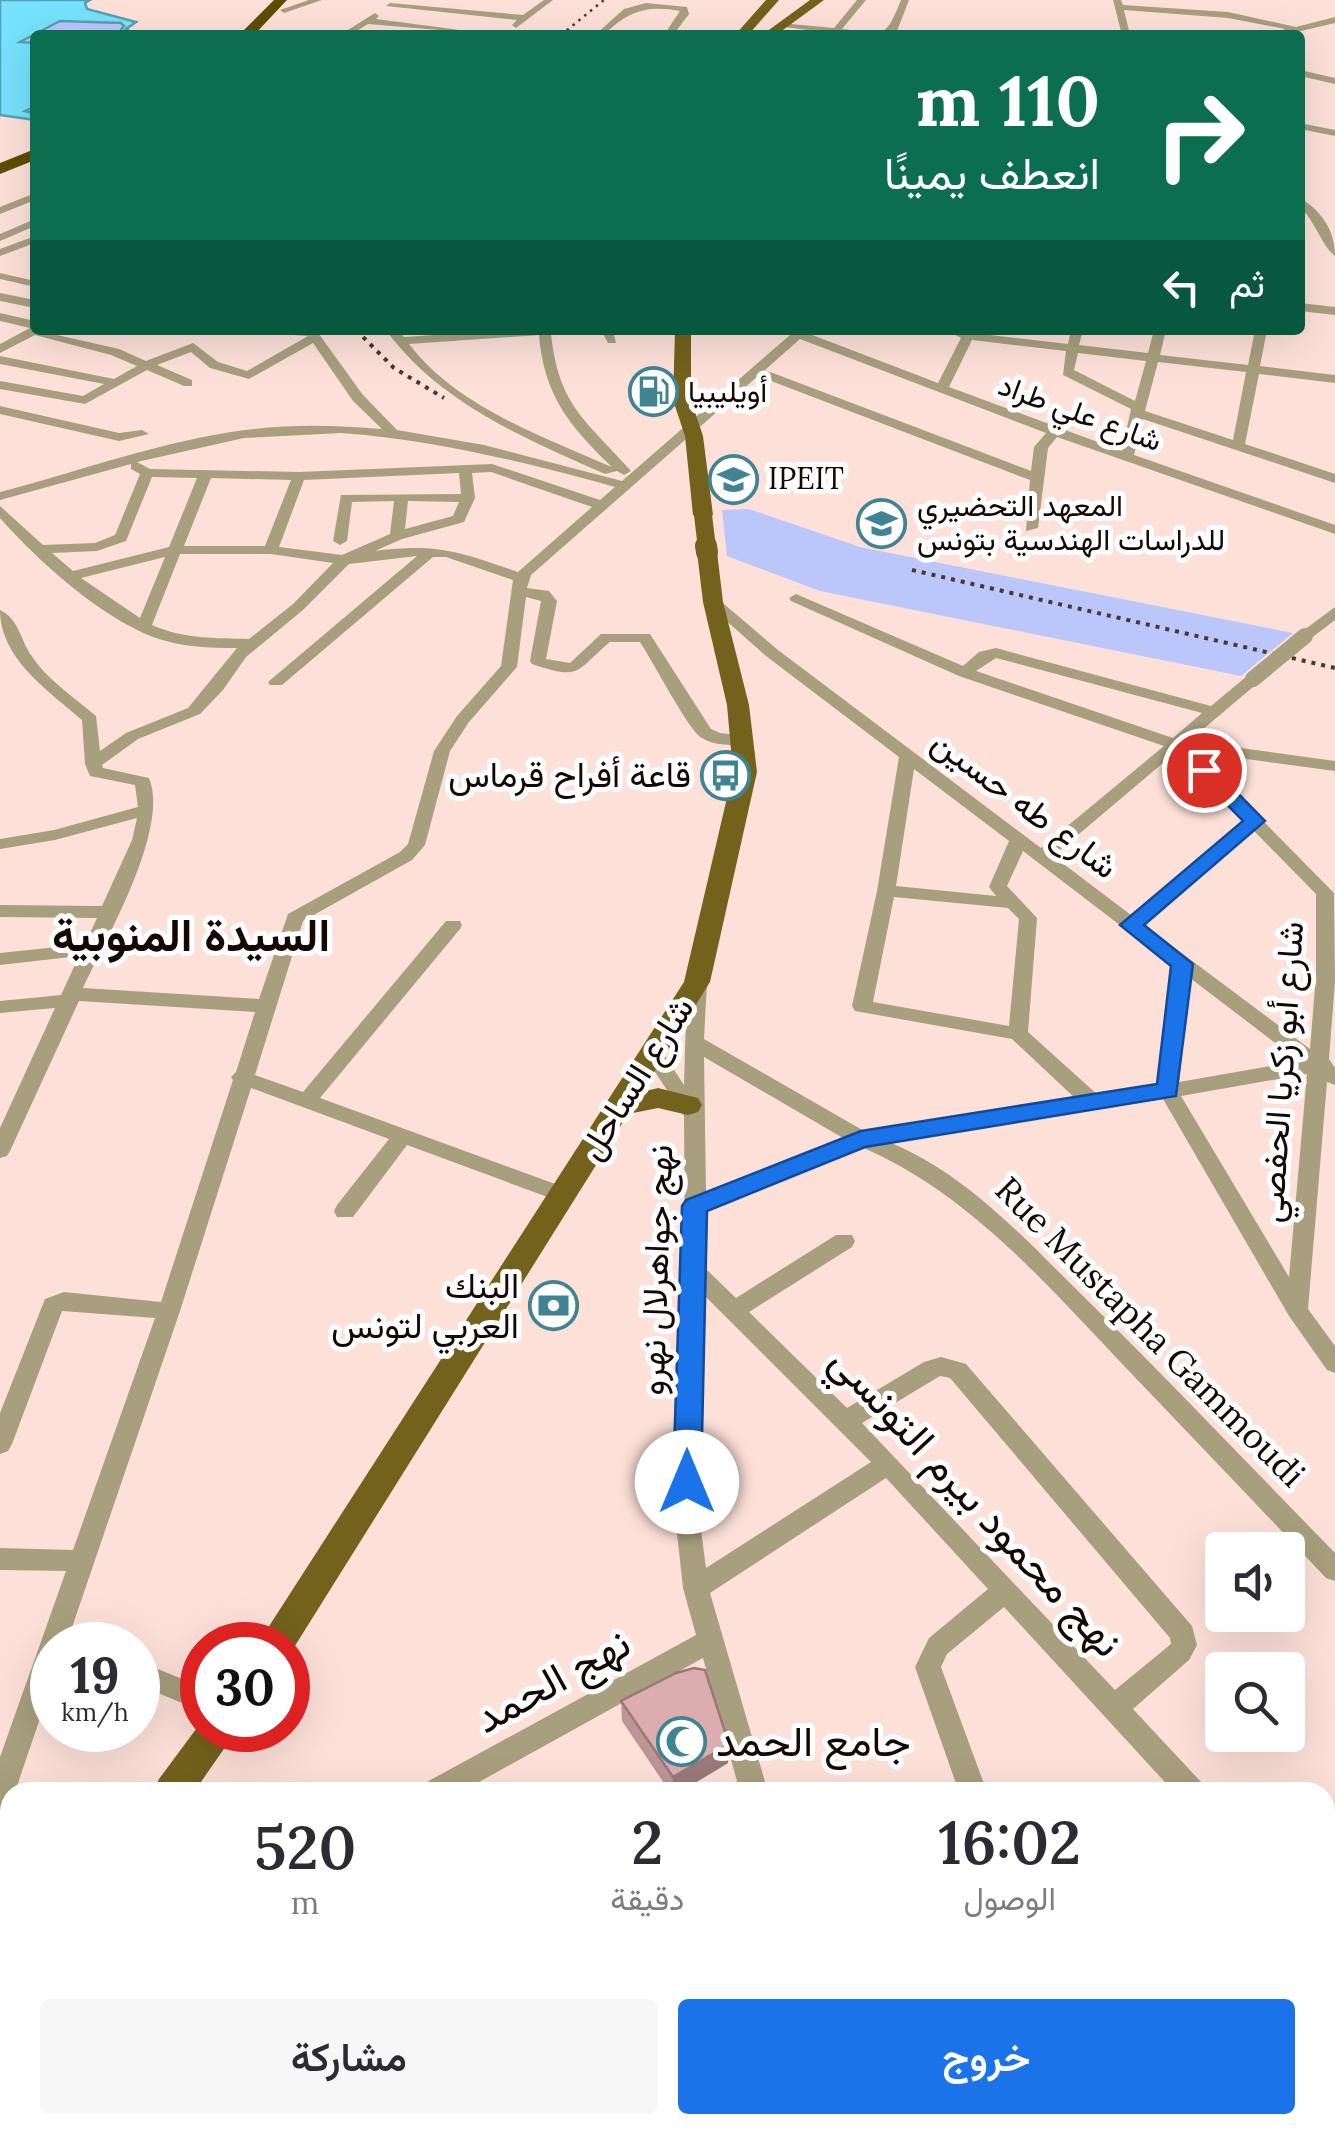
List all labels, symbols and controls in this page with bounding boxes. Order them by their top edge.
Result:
text: 110 m [916,56,1100,145]
icon: right [1135,70,1265,200]
text: انعطف يمينًا [884,144,1100,201]
text: ثم [1229,259,1265,307]
icon: left [1154,260,1209,315]
street label: شارع علي طراد [991,365,1167,465]
fuel station icon: أويليبيا [627,366,679,418]
place label: أويليبيا [688,372,767,410]
school or university icon: IPEIT [707,453,759,505]
place label: IPEIT [768,459,844,497]
place label: المعهد التحضيري للدراسات الهندسية بتونس [917,486,1225,558]
school or university icon: المعهد التحضيري للدراسات الهندسية بتونس [856,497,908,549]
street label: شارع طه حسين [922,719,1127,890]
pin [1162,728,1247,813]
icon: arrive [1177,743,1232,798]
bus stop icon: قاعة أفراح قرماس [700,749,752,801]
place label: قاعة أفراح قرماس [448,752,691,799]
district label: السيدة المنوبية [52,906,330,963]
street label: شارع أبو زكريا الحفصي [1248,920,1320,1225]
street label: شارع الساحل [568,988,705,1168]
street label: نهج جواهرلال نهرو [629,1144,684,1396]
street label: Rue Mustapha Gammoudi [986,1167,1315,1496]
place label: البنك العربي لتونس [331,1263,519,1355]
bank icon: البنك العربي لتونس [528,1280,580,1332]
street label: نهج محمود بيرم التونسي [813,1334,1135,1673]
position arrow [635,1430,739,1534]
map controls [1205,1532,1305,1752]
button: sound [1205,1532,1305,1632]
street label: نهج الحمد [465,1615,640,1747]
speed limit sign: 30 [180,1622,310,1752]
text: 19 [70,1643,120,1707]
button: search [1205,1652,1305,1752]
text: km/h [61,1696,129,1728]
place label: جامع الحمد [716,1714,911,1770]
mosque icon: جامع الحمد [655,1715,707,1767]
text: 2 [631,1804,663,1880]
text: 16:02 [938,1804,1081,1880]
text: 520 [254,1809,356,1885]
text: دقيقة [610,1878,684,1919]
text: الوصول [964,1878,1056,1919]
text: m [291,1882,319,1923]
button: مشاركة [40,1999,658,2114]
button: خروج [678,1999,1295,2114]

